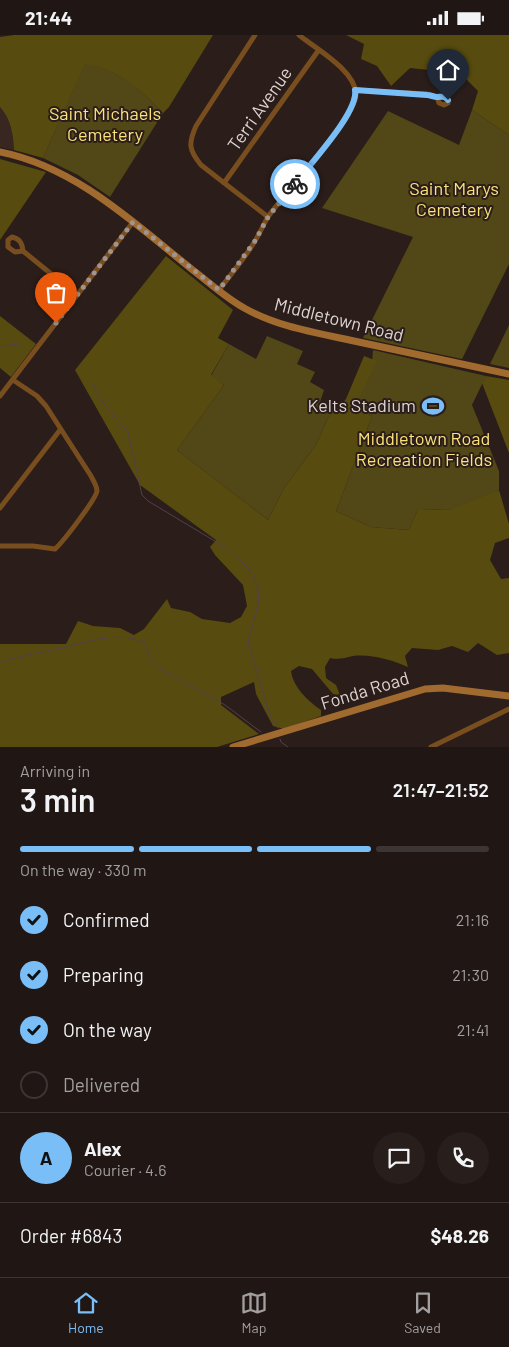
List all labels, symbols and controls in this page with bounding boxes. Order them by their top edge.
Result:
text: 21:44 [25,6,72,29]
pin [427,49,469,100]
icon: home [434,56,462,84]
street label: Terri Avenue [222,62,296,154]
park label: Saint Michaels Cemetery [49,102,161,145]
courier [270,159,320,209]
icon: bike [281,170,309,198]
park label: Saint Marys Cemetery [409,177,499,220]
pin [35,272,77,323]
icon: bag [42,279,70,307]
street label: Middletown Road [272,292,406,346]
sports icon: Kelts Stadium [420,393,446,419]
place label: Kelts Stadium [308,394,416,416]
park label: Middletown Road Recreation Fields [356,427,492,470]
street label: Fonda Road [318,666,412,714]
text: Arriving in [20,761,90,780]
text: 21:47–21:52 [393,778,489,801]
text: 3 min [20,780,96,818]
text: On the way · 330 m [20,860,146,879]
icon: check [20,906,48,934]
text: Confirmed [63,908,150,931]
text: 21:16 [456,910,489,929]
icon: check [20,961,48,989]
text: Preparing [63,963,144,986]
text: 21:30 [452,965,489,984]
icon: check [20,1016,48,1044]
text: On the way [63,1018,152,1041]
text: 21:41 [457,1020,489,1039]
text: Delivered [63,1073,140,1096]
button: chat [373,1132,425,1184]
button: phone [437,1132,489,1184]
text: Alex [84,1137,122,1160]
text: A [40,1146,52,1169]
text: Courier · 4.6 [84,1160,167,1179]
text: Order #6843 [20,1224,122,1247]
text: $48.26 [430,1224,489,1247]
tab: Home [68,1289,104,1336]
tab: Map [240,1289,268,1336]
tab: Saved [404,1289,441,1336]

